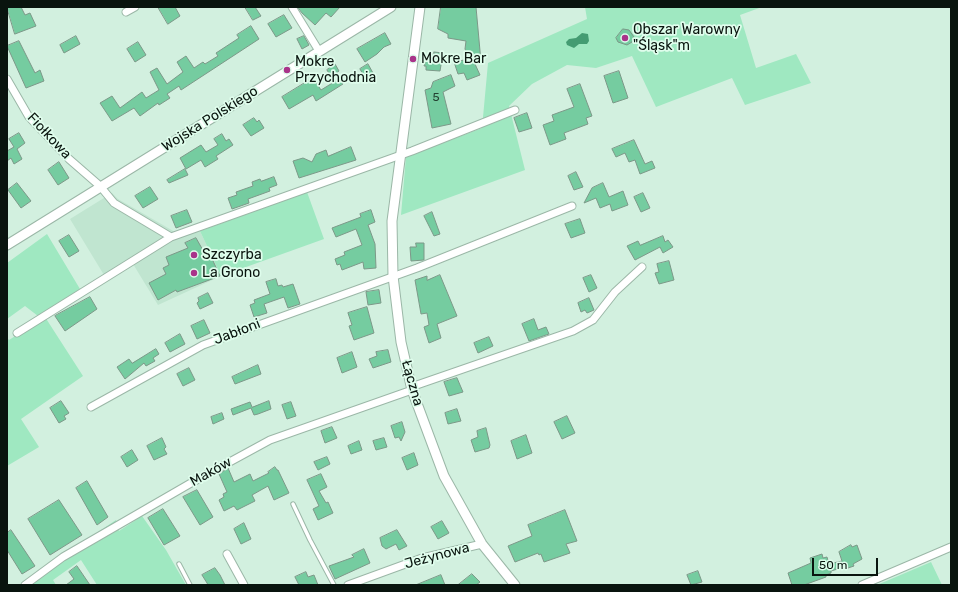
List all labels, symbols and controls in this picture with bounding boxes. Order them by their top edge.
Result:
place label: Obszar Warowny "Śląsk"m [633,22,740,54]
marker: Obszar Warowny "Śląsk"m [620,33,630,43]
place label: Mokre Bar [421,51,486,67]
place label: Mokre Przychodnia [295,54,376,86]
marker: Mokre Bar [408,54,418,64]
marker: Mokre Przychodnia [282,65,292,75]
street label: Wojska Polskiego [159,83,261,155]
house number: 5 [432,91,440,105]
street label: Fiołkowa [23,109,75,163]
place label: Szczyrba [202,247,262,263]
marker: Szczyrba [189,250,199,260]
place label: La Grono [202,265,260,281]
marker: La Grono [189,268,199,278]
street label: Jabłoni [211,315,263,349]
street label: Łączna [397,358,427,408]
street label: Maków [187,454,235,490]
street label: Jeżynowa [403,539,471,573]
scale bar [814,550,880,576]
text: 50 m [819,558,847,572]

